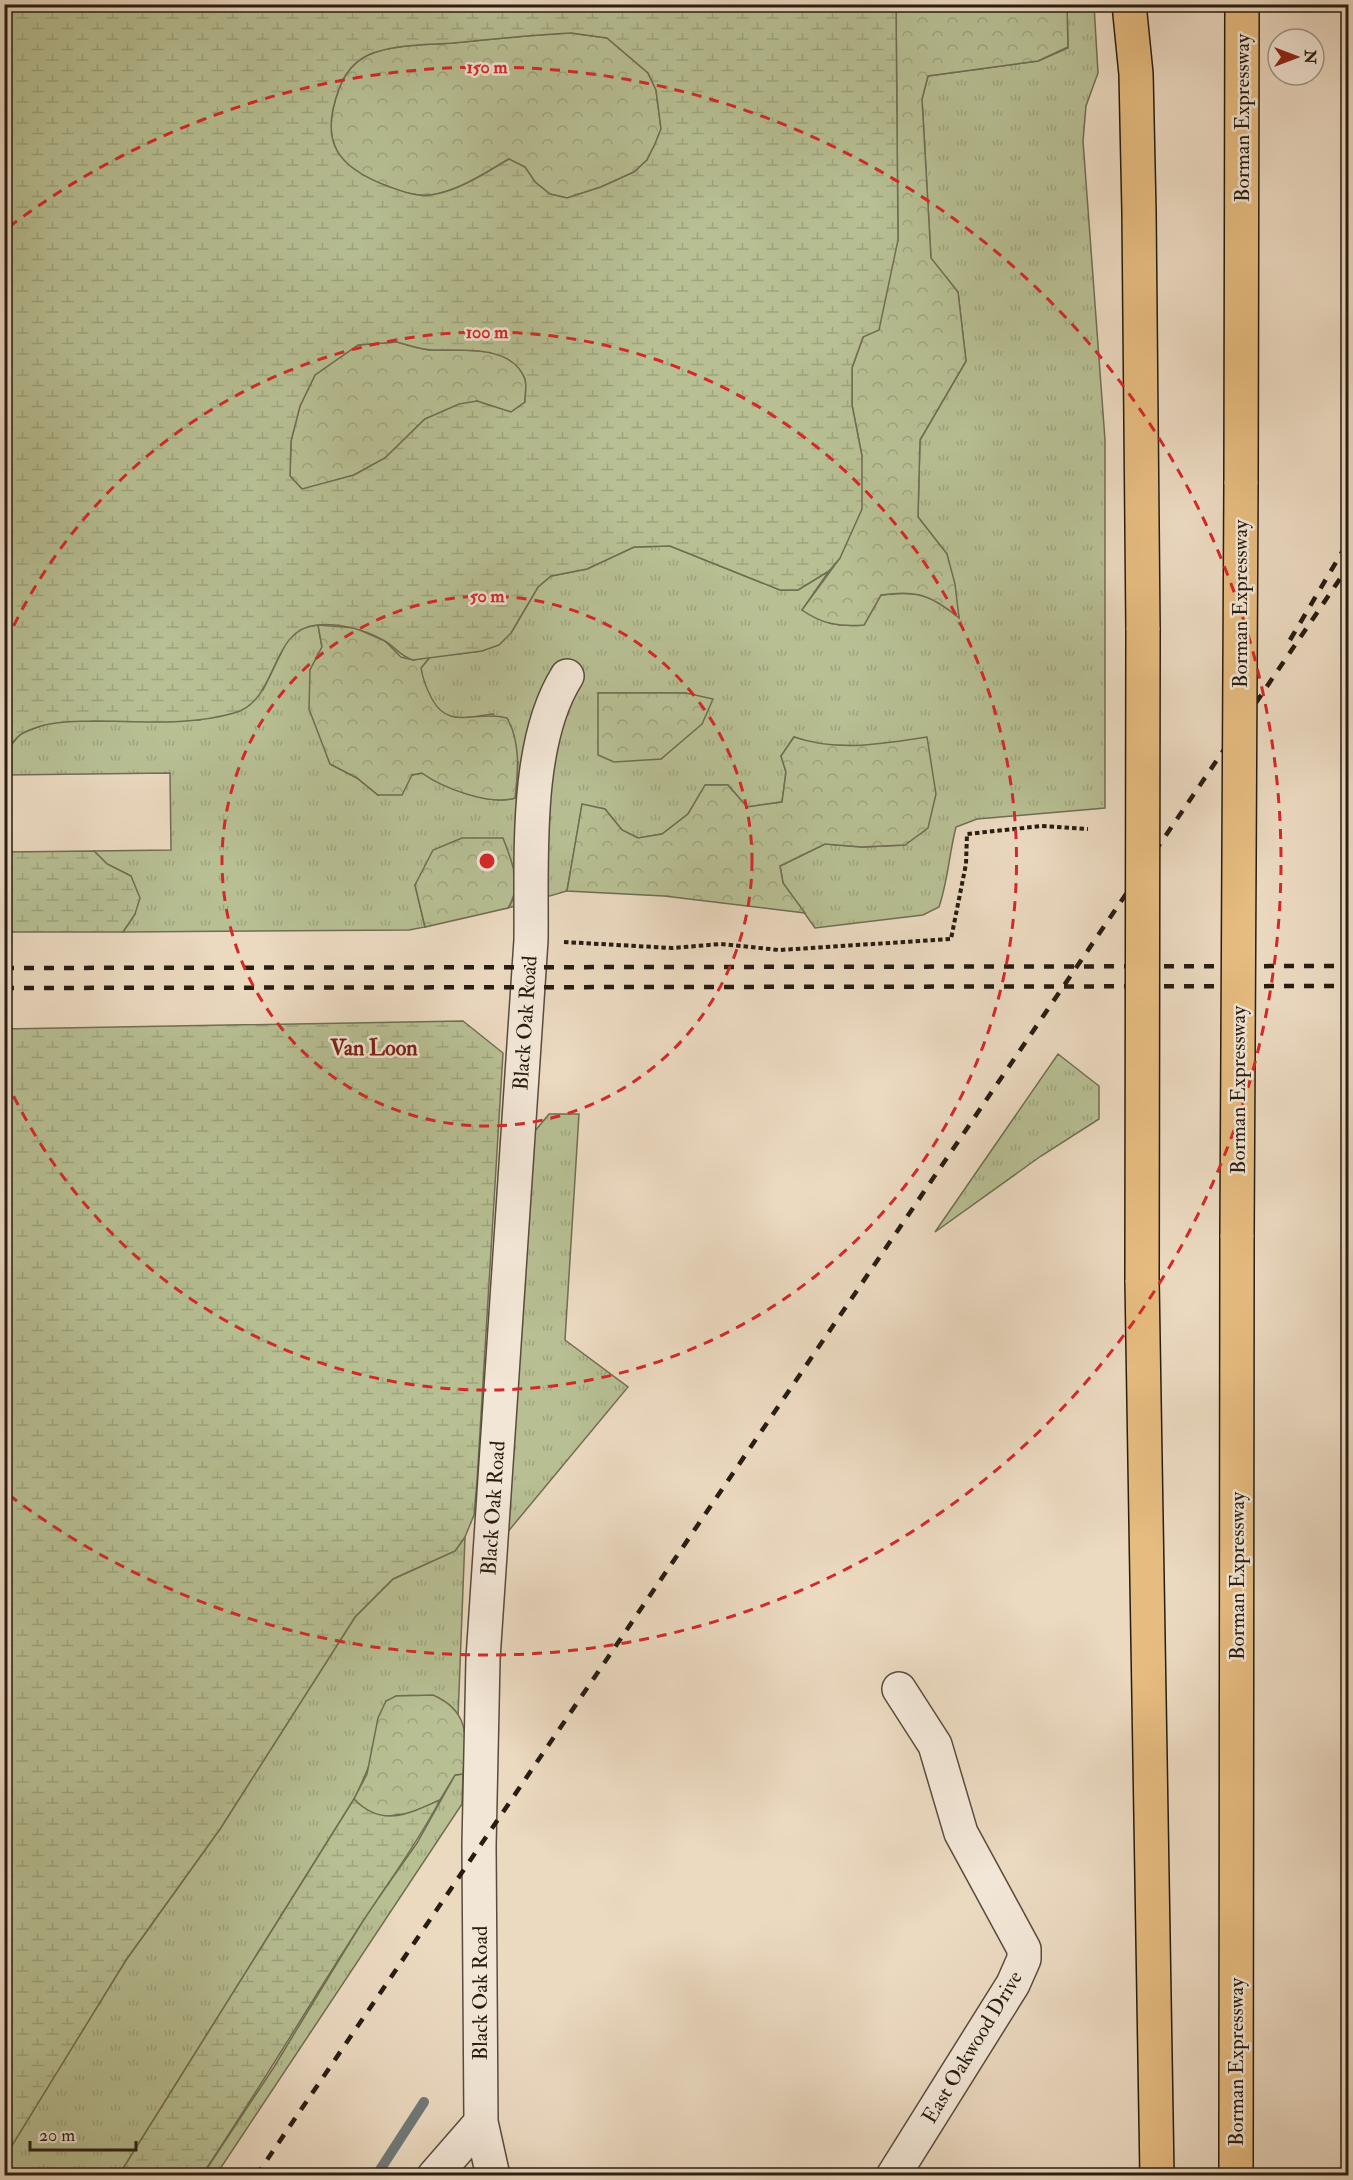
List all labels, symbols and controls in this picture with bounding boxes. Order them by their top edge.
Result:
north arrow [1266,27,1326,87]
street label: Borman Expressway [1229,33,1256,202]
text: N [1300,49,1320,65]
text: 150 m [466,56,509,79]
text: 100 m [466,321,509,344]
street label: Borman Expressway [1227,519,1254,688]
text: 50 m [470,585,505,608]
centre of rings [477,851,497,871]
street label: Black Oak Road [507,954,544,1091]
street label: Borman Expressway [1225,1005,1252,1174]
district label: Van Loon [329,1034,418,1062]
street label: Black Oak Road [475,1439,512,1576]
street label: Borman Expressway [1224,1491,1251,1660]
street label: Black Oak Road [467,1925,494,2060]
street label: East Oakwood Drive [916,1966,1029,2129]
street label: Borman Expressway [1223,1977,1250,2146]
scale bar [30,2114,136,2152]
text: 20 m [39,2124,75,2147]

